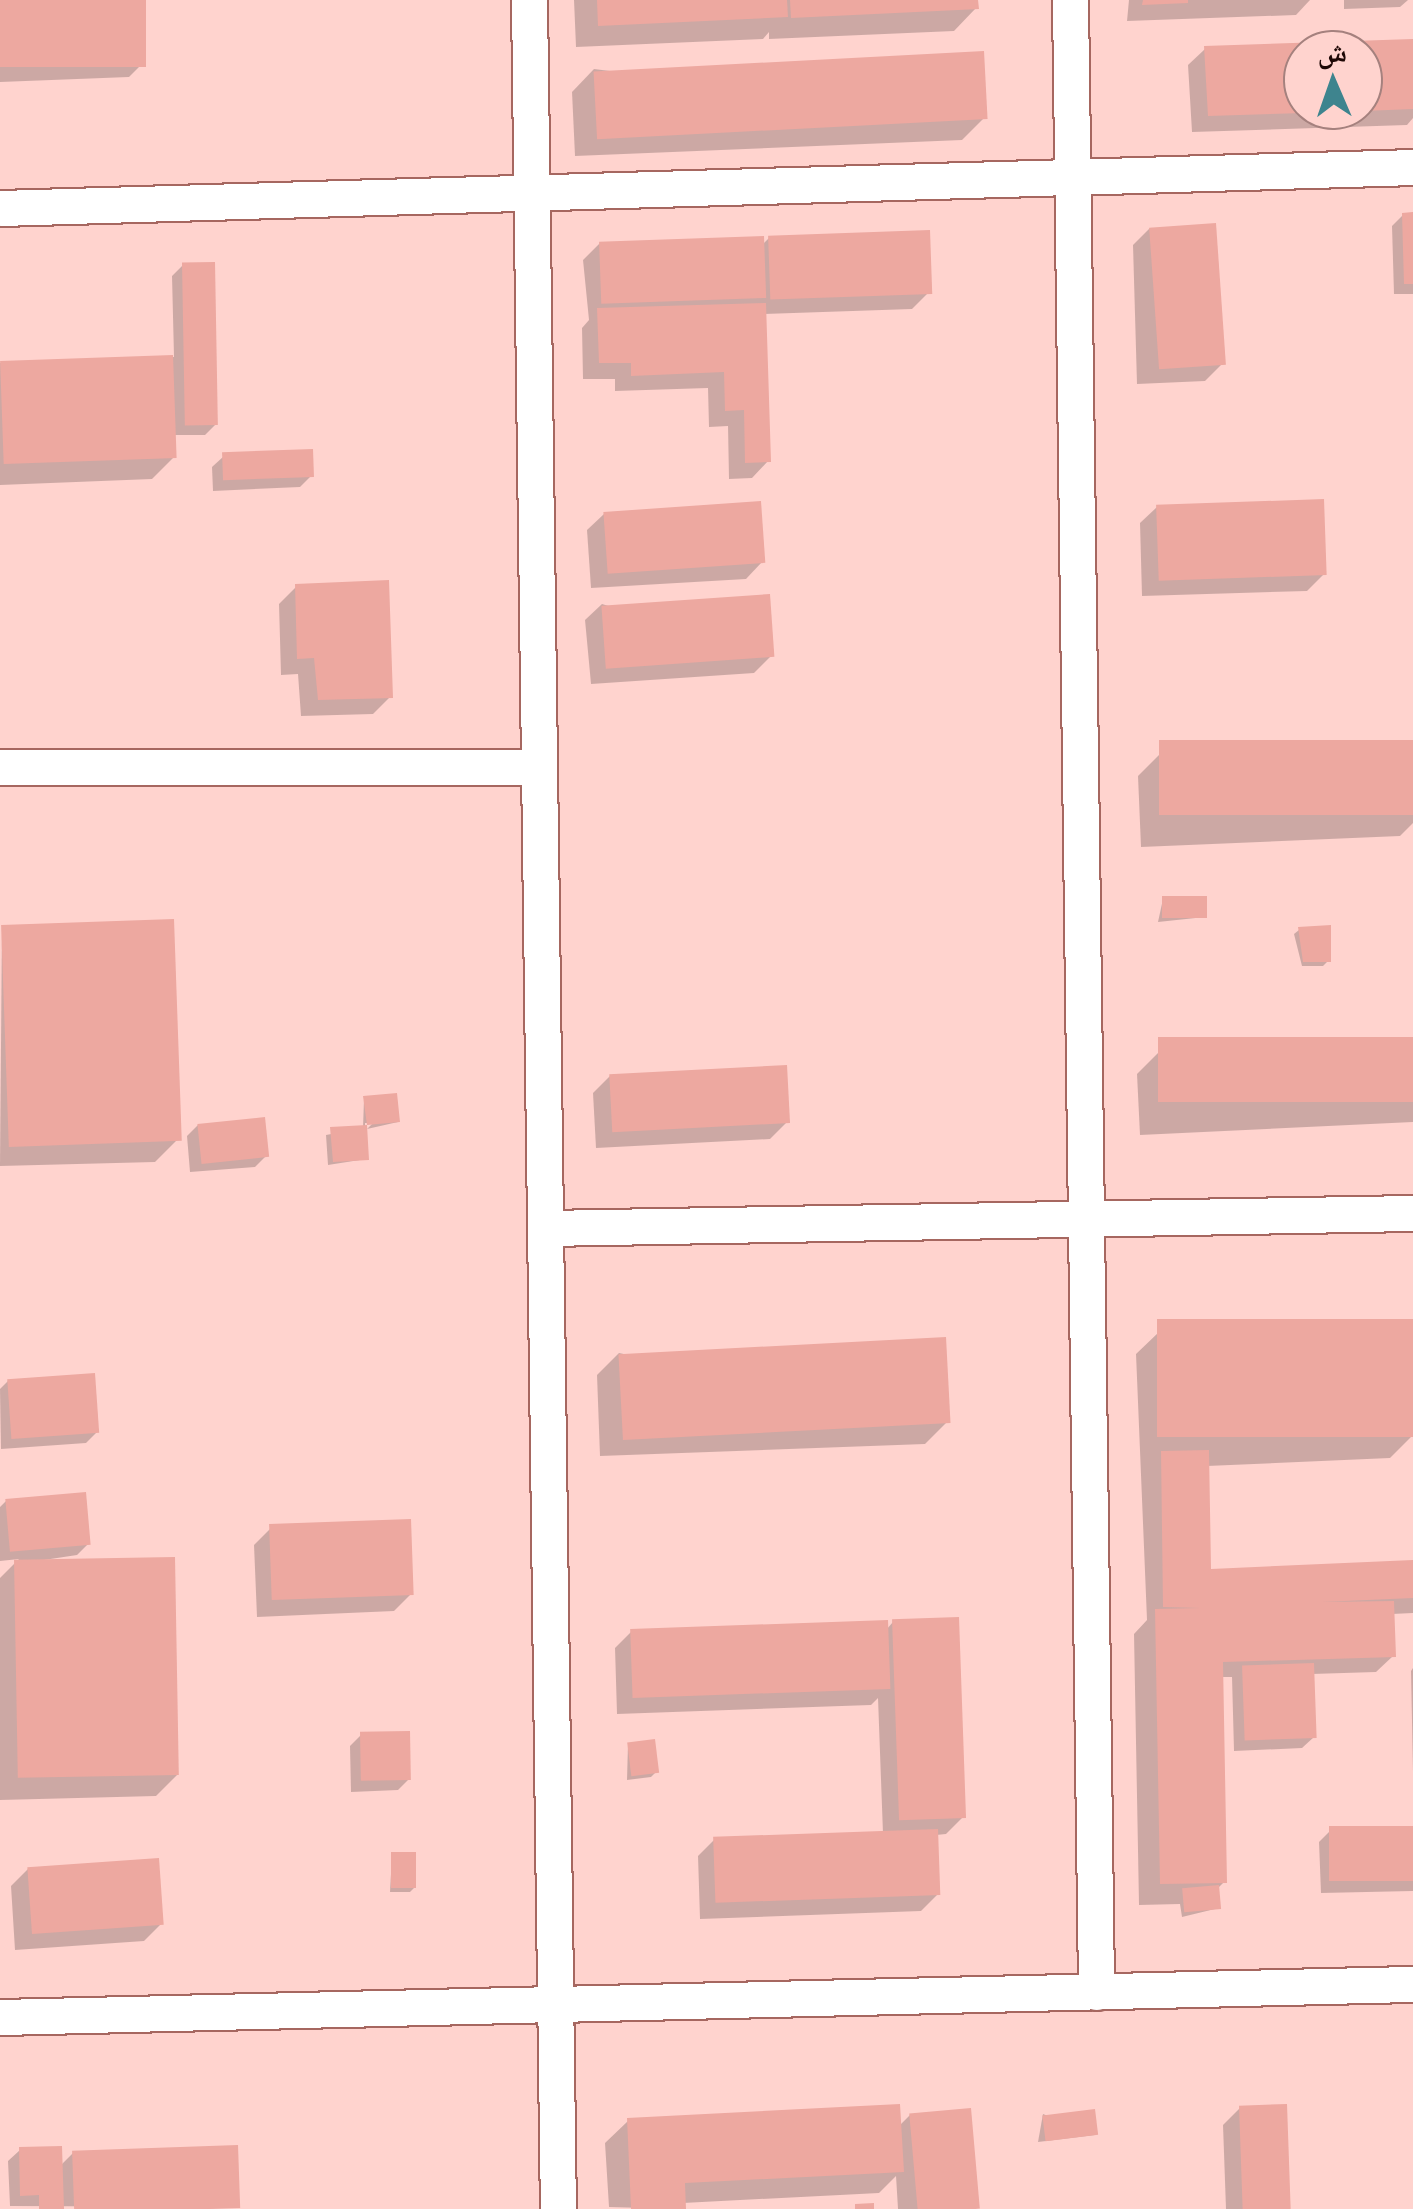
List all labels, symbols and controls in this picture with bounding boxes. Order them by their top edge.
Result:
north arrow [1283,30,1383,130]
text: ش [1317,33,1348,71]

